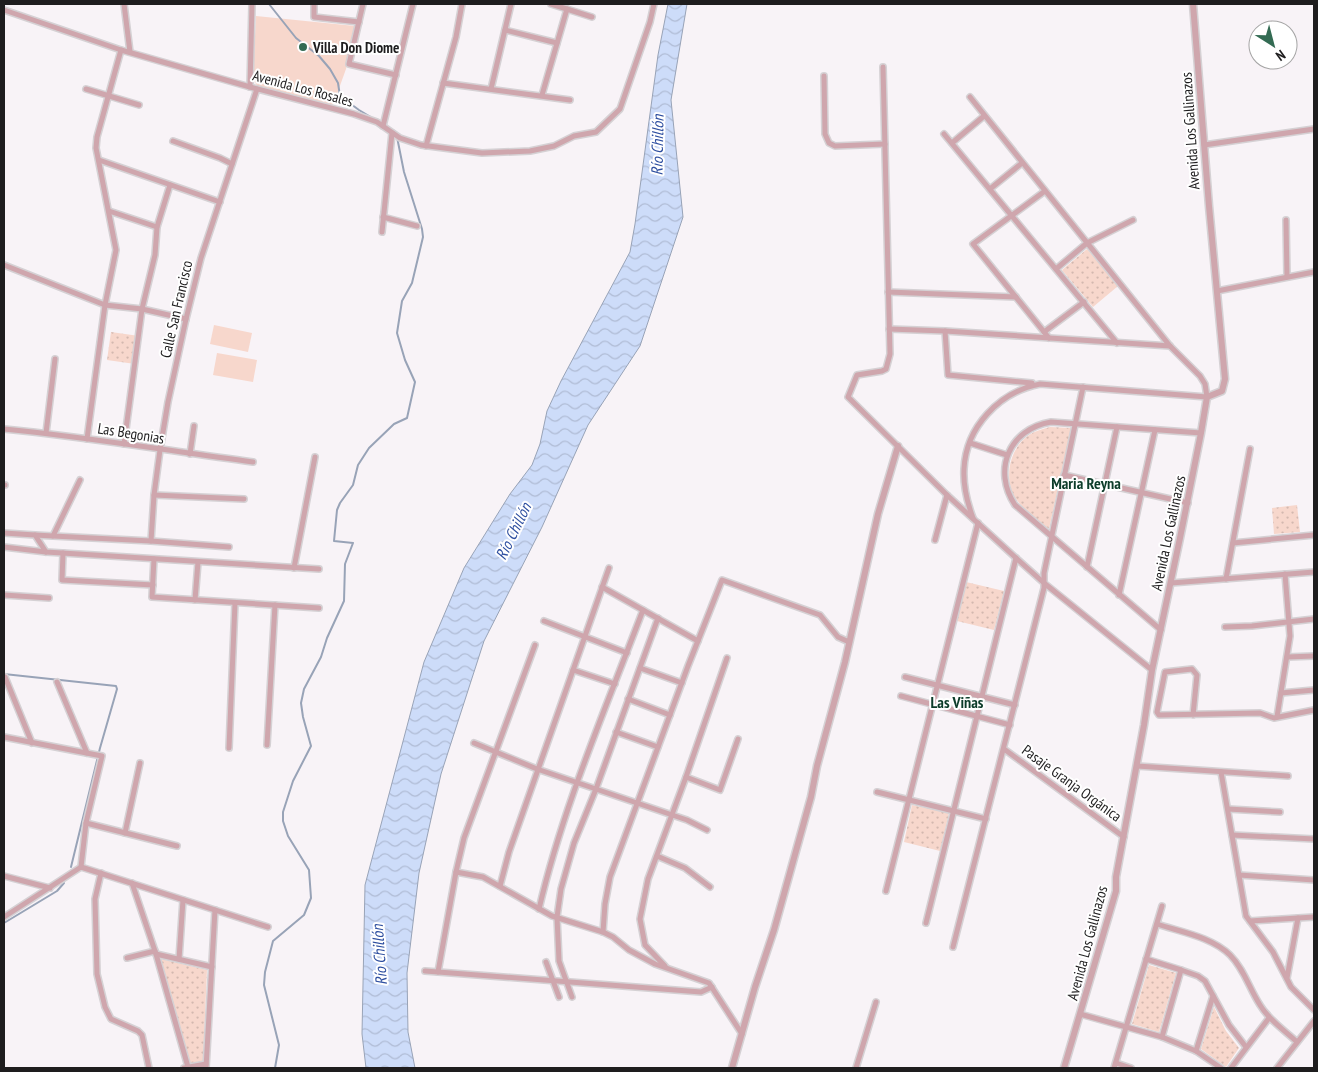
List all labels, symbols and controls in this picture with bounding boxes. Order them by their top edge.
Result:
north arrow [1248,20,1298,70]
place label: Villa Don Diome [312,38,399,57]
marker: Villa Don Diome [297,41,309,53]
text: N [1272,46,1289,65]
street label: Avenida Los Rosales [251,65,355,111]
street label: Avenida Los Gallinazos [1176,72,1204,190]
water label: Río Chillón [646,114,668,176]
street label: Calle San Francisco [156,258,196,360]
street label: Las Begonias [96,418,166,448]
district label: Maria Reyna [1051,473,1121,493]
street label: Avenida Los Gallinazos [1146,474,1190,592]
water label: Río Chillón [491,498,536,563]
district label: Las Viñas [931,692,984,712]
street label: Pasaje Granja Orgánica [1018,740,1126,826]
street label: Avenida Los Gallinazos [1063,884,1111,1002]
water label: Río Chillón [367,923,391,986]

